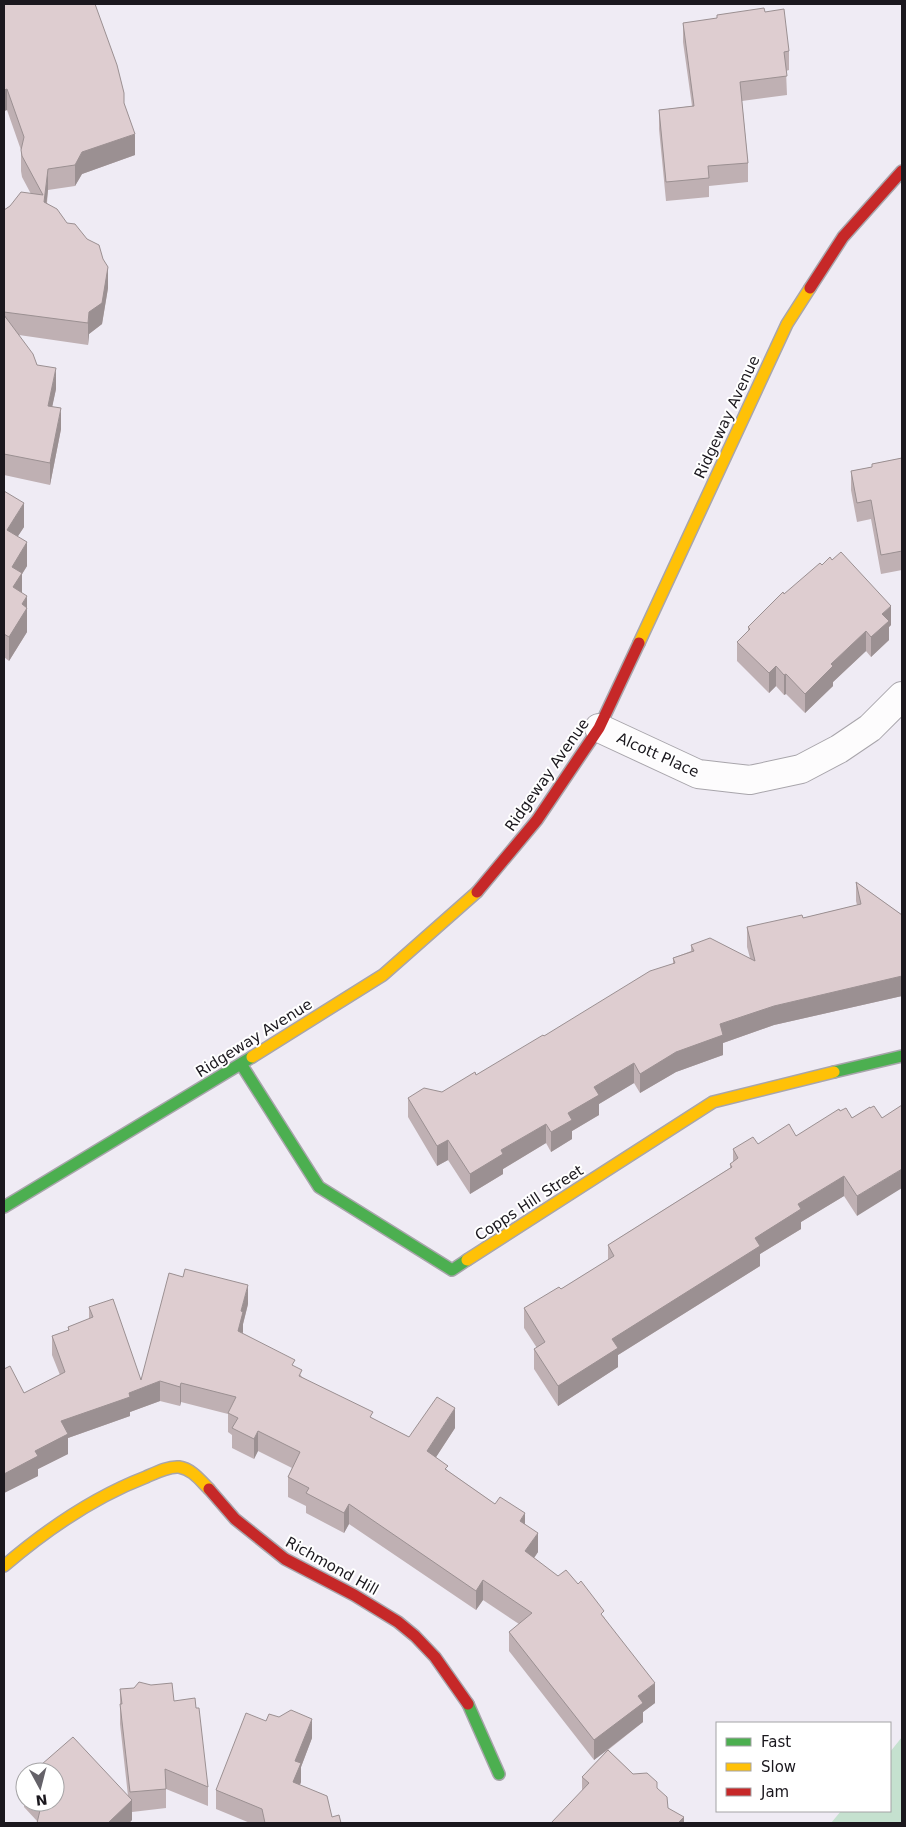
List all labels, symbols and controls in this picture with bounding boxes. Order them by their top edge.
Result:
street label: Ridgeway Avenue [691,353,763,481]
street label: Ridgeway Avenue [501,715,593,835]
street label: Alcott Place [614,729,702,781]
street label: Ridgeway Avenue [193,995,315,1081]
street label: Copps Hill Street [472,1161,587,1245]
street label: Richmond Hill [282,1533,382,1599]
legend [716,1722,891,1812]
text: Fast [761,1733,791,1751]
text: Slow [761,1758,796,1776]
north arrow [15,1762,65,1812]
text: Jam [760,1783,789,1801]
text: N [35,1791,48,1809]

